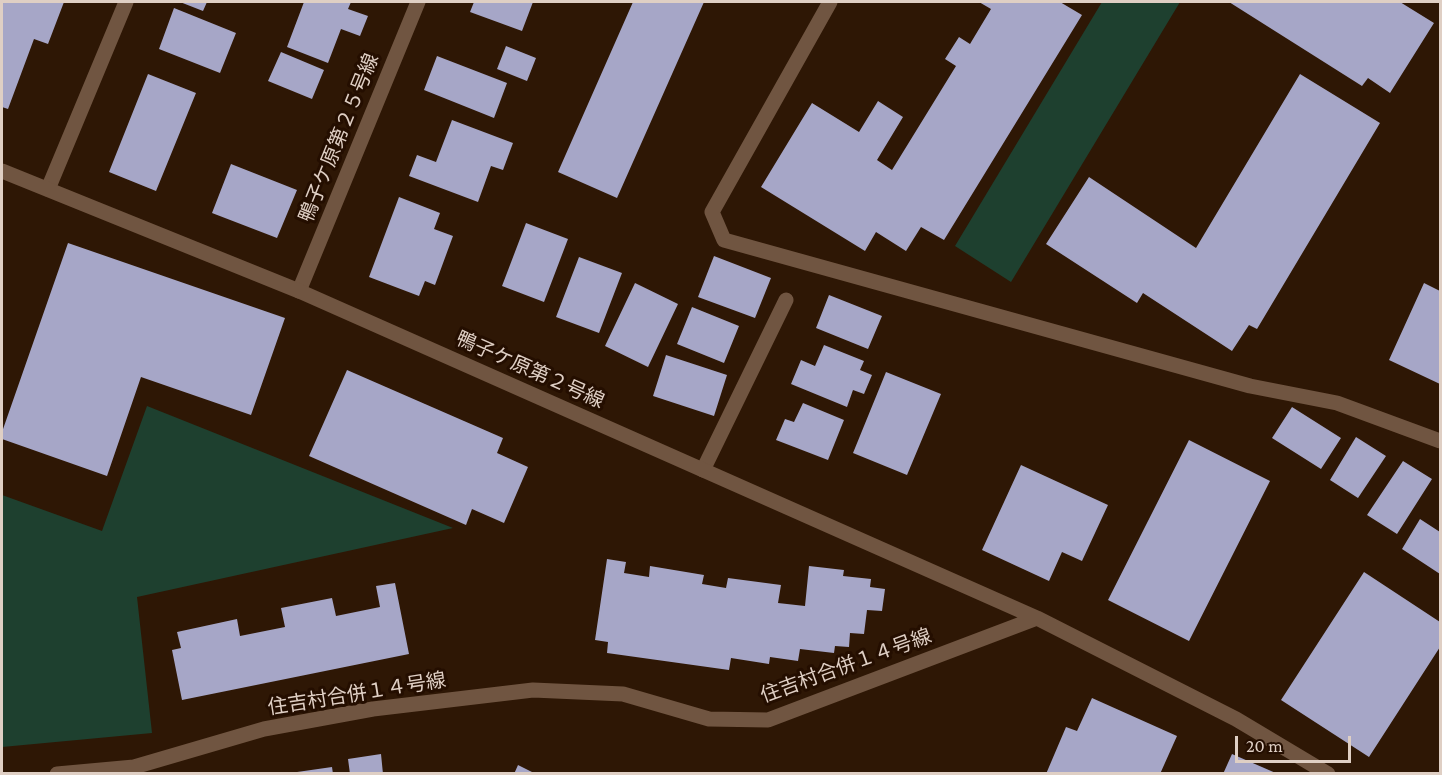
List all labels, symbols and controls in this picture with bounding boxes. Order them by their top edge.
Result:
street label: 鴨子ケ原第２５号線 [294,50,384,226]
street label: 鴨子ケ原第２号線 [452,326,608,414]
street label: 住吉村合併１４号線 [757,624,935,708]
street label: 住吉村合併１４号線 [266,668,448,720]
scale bar [1238,724,1354,762]
text: 20 m [1246,736,1283,756]

